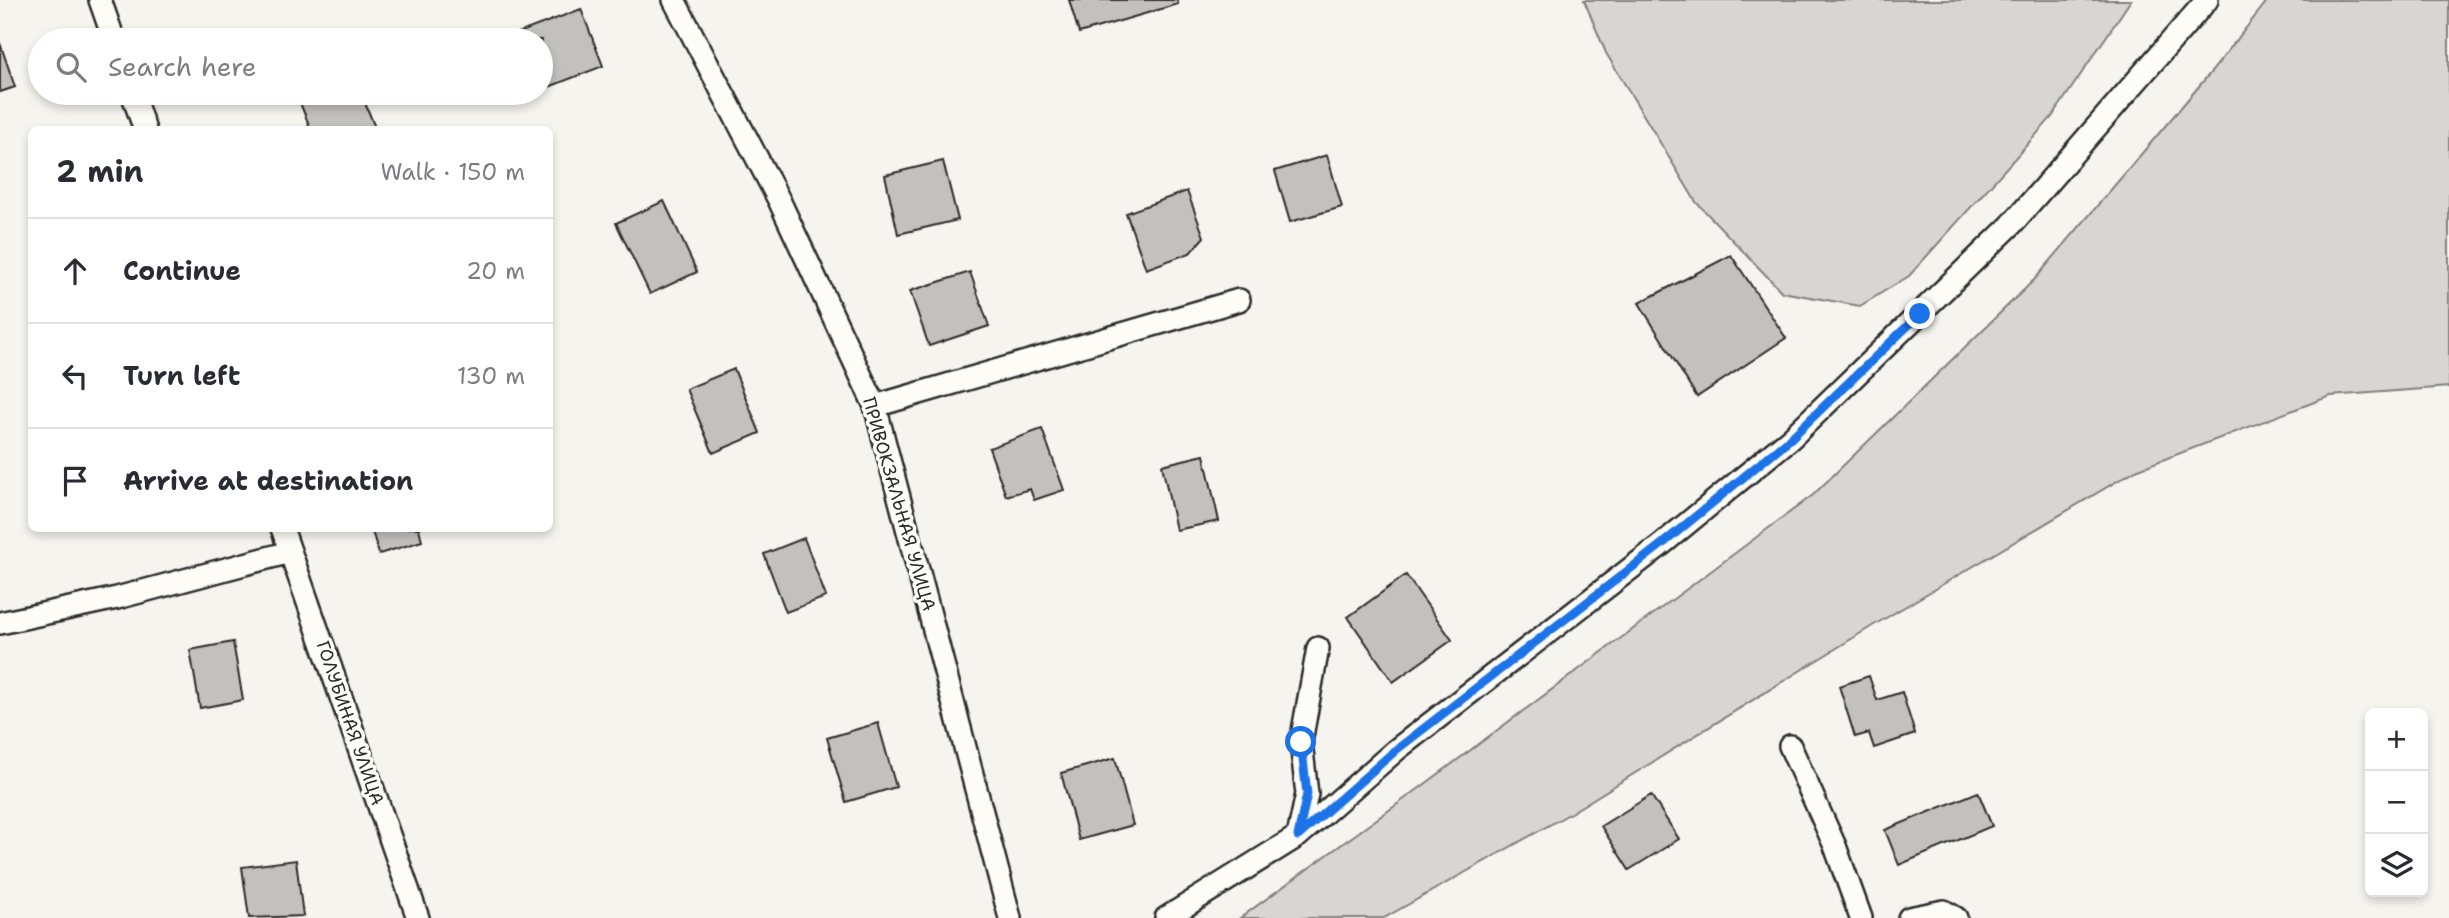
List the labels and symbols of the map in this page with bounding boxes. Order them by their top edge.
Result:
route end [1904,298,1935,329]
street label: ПРИВОКЗАЛЬНАЯ УЛИЦА [857,394,941,614]
street label: ГОЛУБИНАЯ УЛИЦА [311,638,389,808]
route start [1285,726,1316,757]

